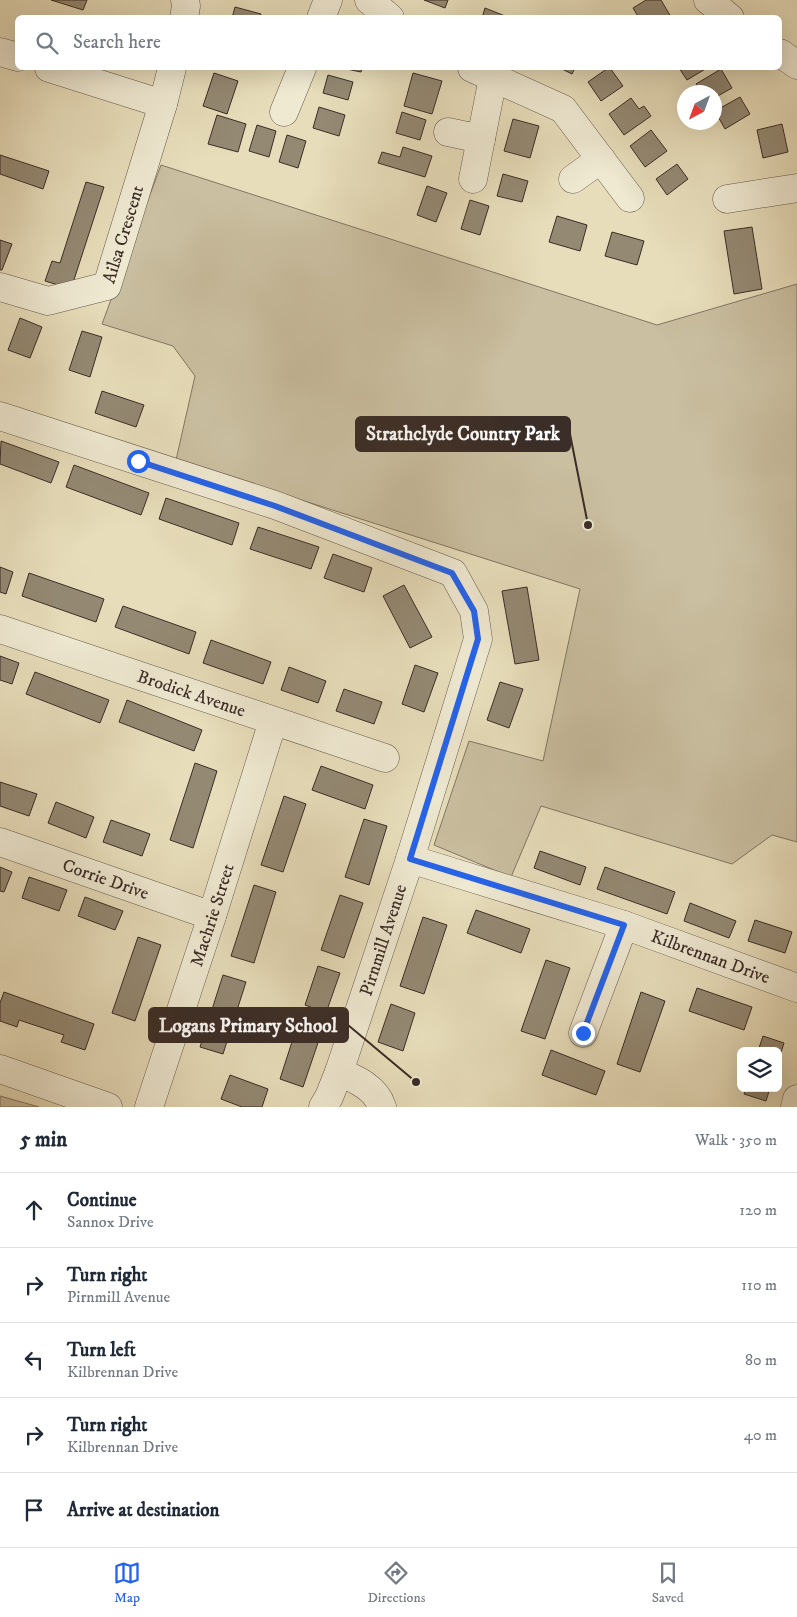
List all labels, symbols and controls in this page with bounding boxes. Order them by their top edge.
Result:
search box [15,15,782,70]
icon: search [33,29,61,57]
text: Search here [73,31,161,54]
north arrow [677,85,722,130]
street label: Ailsa Crescent [98,183,149,286]
callout: Strathclyde Country Park [356,417,570,451]
text: Strathclyde Country Park [366,423,560,446]
route start [127,450,150,473]
street label: Brodick Avenue [134,666,248,722]
street label: Corrie Drive [59,855,152,905]
street label: Machrie Street [186,861,240,970]
street label: Pirnmill Avenue [356,882,412,999]
street label: Kilbrennan Drive [648,926,773,989]
callout: Logans Primary School [149,1008,348,1042]
text: Logans Primary School [159,1015,337,1038]
route end [572,1022,595,1045]
map controls [737,1047,782,1092]
button: layers [737,1047,782,1092]
text: 5 min [20,1127,67,1153]
text: Walk · 350 m [695,1130,777,1150]
text: Continue [67,1189,137,1212]
icon: ahead [20,1196,48,1224]
text: 120 m [739,1200,777,1220]
text: Sannox Drive [67,1212,154,1232]
text: Turn right [67,1264,147,1287]
icon: right [20,1271,48,1299]
text: 110 m [741,1275,777,1295]
text: Pirnmill Avenue [67,1287,170,1307]
text: Turn left [67,1339,136,1362]
icon: left [20,1346,48,1374]
text: 80 m [745,1350,777,1370]
text: Kilbrennan Drive [67,1362,178,1382]
text: Turn right [67,1414,147,1437]
icon: right [20,1421,48,1449]
text: 40 m [744,1425,777,1445]
text: Kilbrennan Drive [67,1437,178,1457]
icon: arrive [20,1496,48,1524]
text: Arrive at destination [67,1499,219,1522]
tab: Map [113,1559,141,1607]
tab: Directions [367,1559,425,1607]
tab: Saved [652,1559,684,1607]

